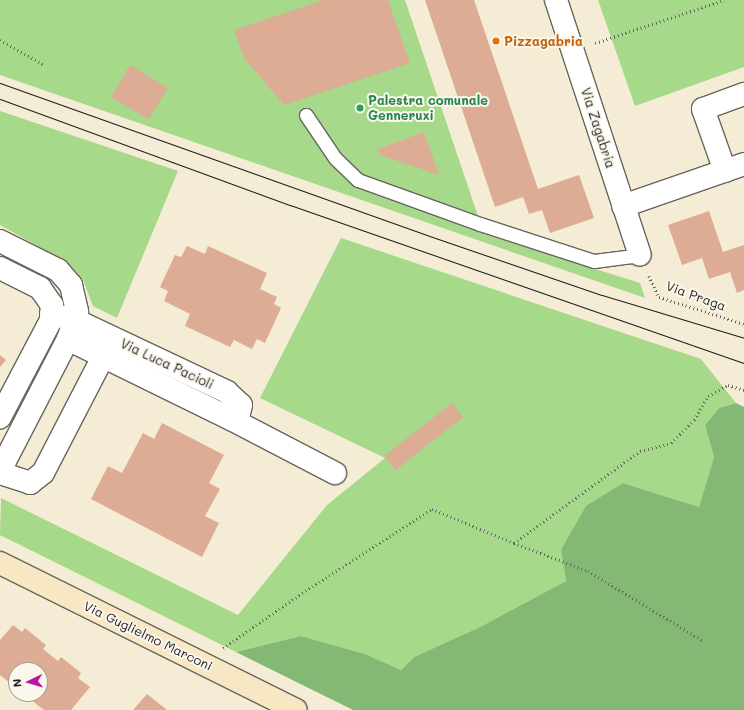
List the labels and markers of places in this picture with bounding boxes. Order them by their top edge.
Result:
place label: Pizzagabria [504,33,583,49]
marker: Pizzagabria [491,36,501,46]
place label: Palestra comunale Genneruxi [368,93,488,124]
marker: Palestra comunale Genneruxi [355,103,365,113]

